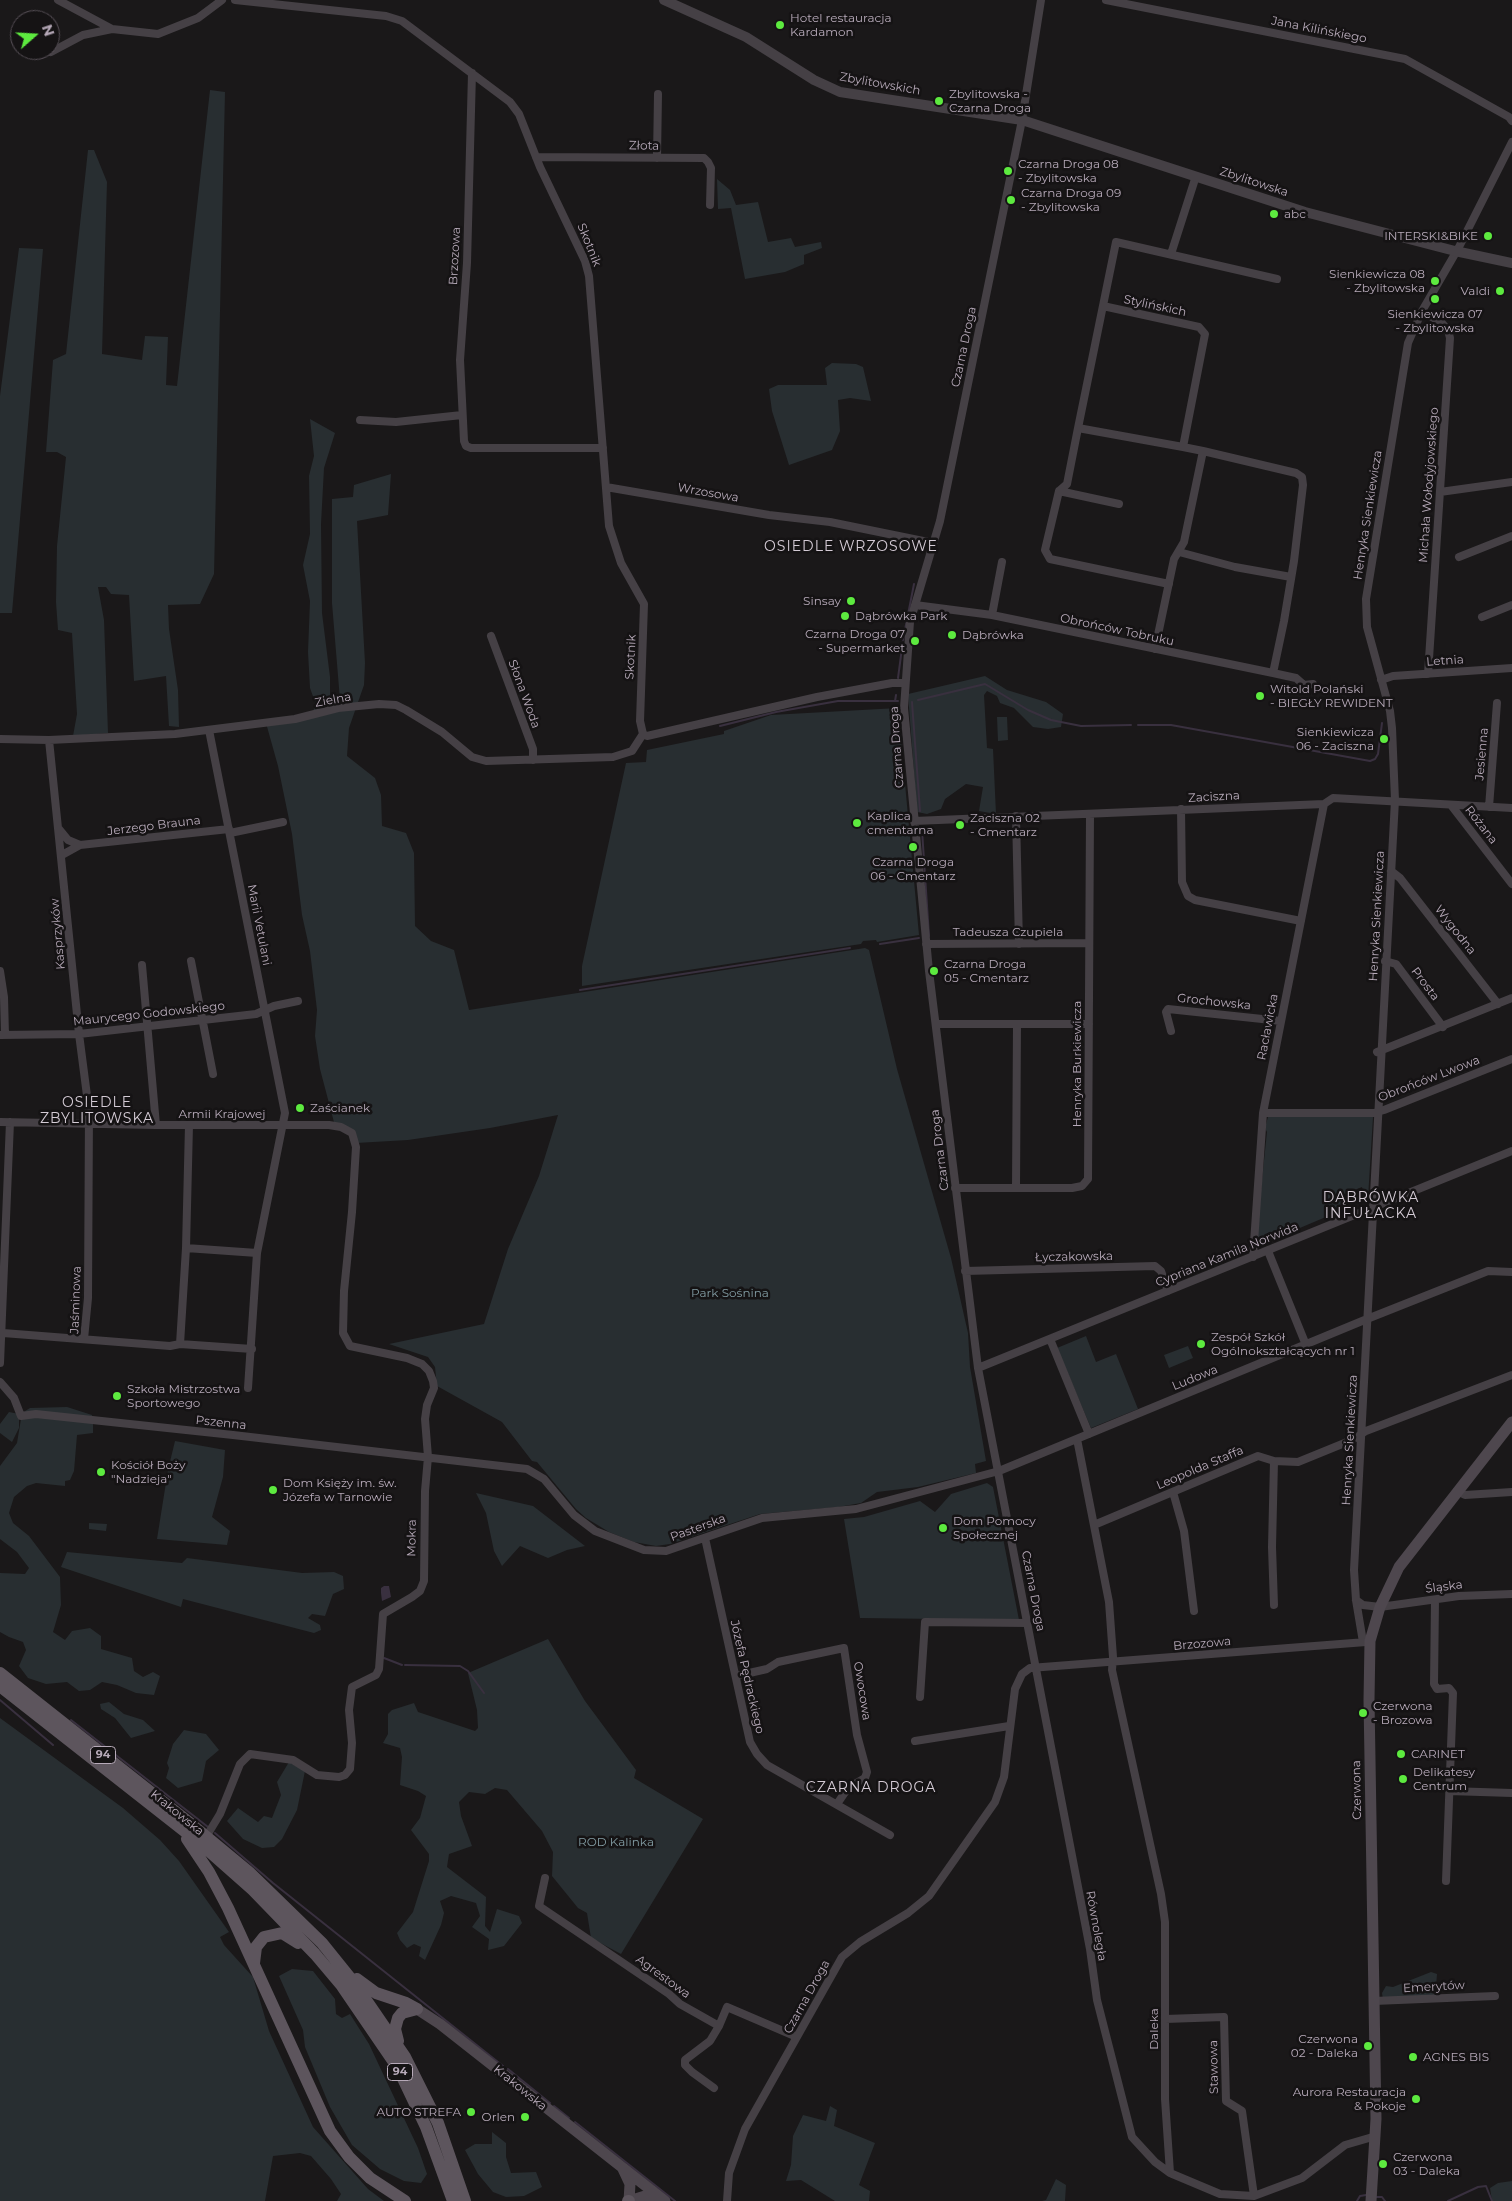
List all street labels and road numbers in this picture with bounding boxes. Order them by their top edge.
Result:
street label: Jana Kilińskiego [1270,14,1368,46]
street label: Zbylitowskich [838,70,922,98]
street label: Złota [629,139,659,153]
street label: Zbylitowska [1218,164,1290,200]
street label: Skotnik [574,221,604,269]
street label: Brzozowa [446,227,464,285]
street label: Stylińskich [1122,292,1188,320]
street label: Czarna Droga [948,305,980,389]
street label: Michała Wołodyjowskiego [1416,407,1442,563]
street label: Henryka Sienkiewicza [1351,449,1385,581]
street label: Wrzosowa [676,481,740,505]
street label: Obrońców Tobruku [1059,611,1175,649]
street label: Skotnik [623,634,639,680]
street label: Letnia [1426,653,1464,669]
street label: Słona Woda [505,658,543,730]
street label: Zielna [314,690,352,710]
street label: Czarna Droga [887,706,907,788]
street label: Jesienna [1473,727,1491,781]
street label: Zaciszna [1188,788,1240,806]
street label: Różana [1462,803,1500,847]
street label: Jerzego Brauna [107,813,201,839]
street label: Henryka Sienkiewicza [1366,850,1388,982]
street label: Marii Vetulani [244,883,274,967]
street label: Kasprzyków [48,898,68,970]
street label: Wygodna [1431,902,1479,958]
street label: Tadeusza Czupiela [953,925,1063,939]
street label: Prosta [1408,964,1442,1004]
street label: Grochowska [1176,991,1252,1013]
street label: Racławicka [1255,993,1281,1061]
street label: Maurycego Godowskiego [72,999,226,1029]
street label: Henryka Burkiewicza [1070,1001,1084,1127]
street label: Obrońców Lwowa [1376,1053,1482,1105]
street label: Armii Krajowej [179,1107,265,1121]
street label: Czarna Droga [928,1108,952,1192]
street label: Cypriana Kamila Norwida [1154,1220,1300,1290]
street label: Łyczakowska [1035,1249,1113,1265]
street label: Jaśminowa [68,1266,84,1334]
street label: Ludowa [1170,1362,1220,1394]
street label: Henryka Sienkiewicza [1339,1374,1361,1506]
street label: Pszenna [195,1413,247,1433]
street label: Leopolda Staffa [1154,1443,1246,1493]
street label: Pasterska [668,1511,728,1545]
street label: Mokra [404,1519,420,1557]
street label: Czarna Droga [1018,1549,1048,1633]
street label: Śląska [1424,1578,1464,1596]
street label: Józefa Pędrackiego [727,1619,767,1735]
street label: Brzozowa [1172,1634,1232,1654]
street label: Owocowa [850,1661,874,1721]
road number: 94 [90,1746,116,1764]
street label: Czerwona [1349,1760,1365,1820]
street label: Krakowska [147,1787,207,1839]
street label: Równoległa [1083,1890,1109,1962]
street label: Agrestowa [633,1952,693,2002]
street label: Czarna Droga [781,1958,833,2036]
street label: Emerytów [1403,1978,1465,1996]
street label: Daleka [1147,2008,1161,2050]
street label: Stawowa [1206,2040,1222,2094]
street label: Krakowska [490,2062,550,2114]
road number: 94 [388,2064,412,2080]

